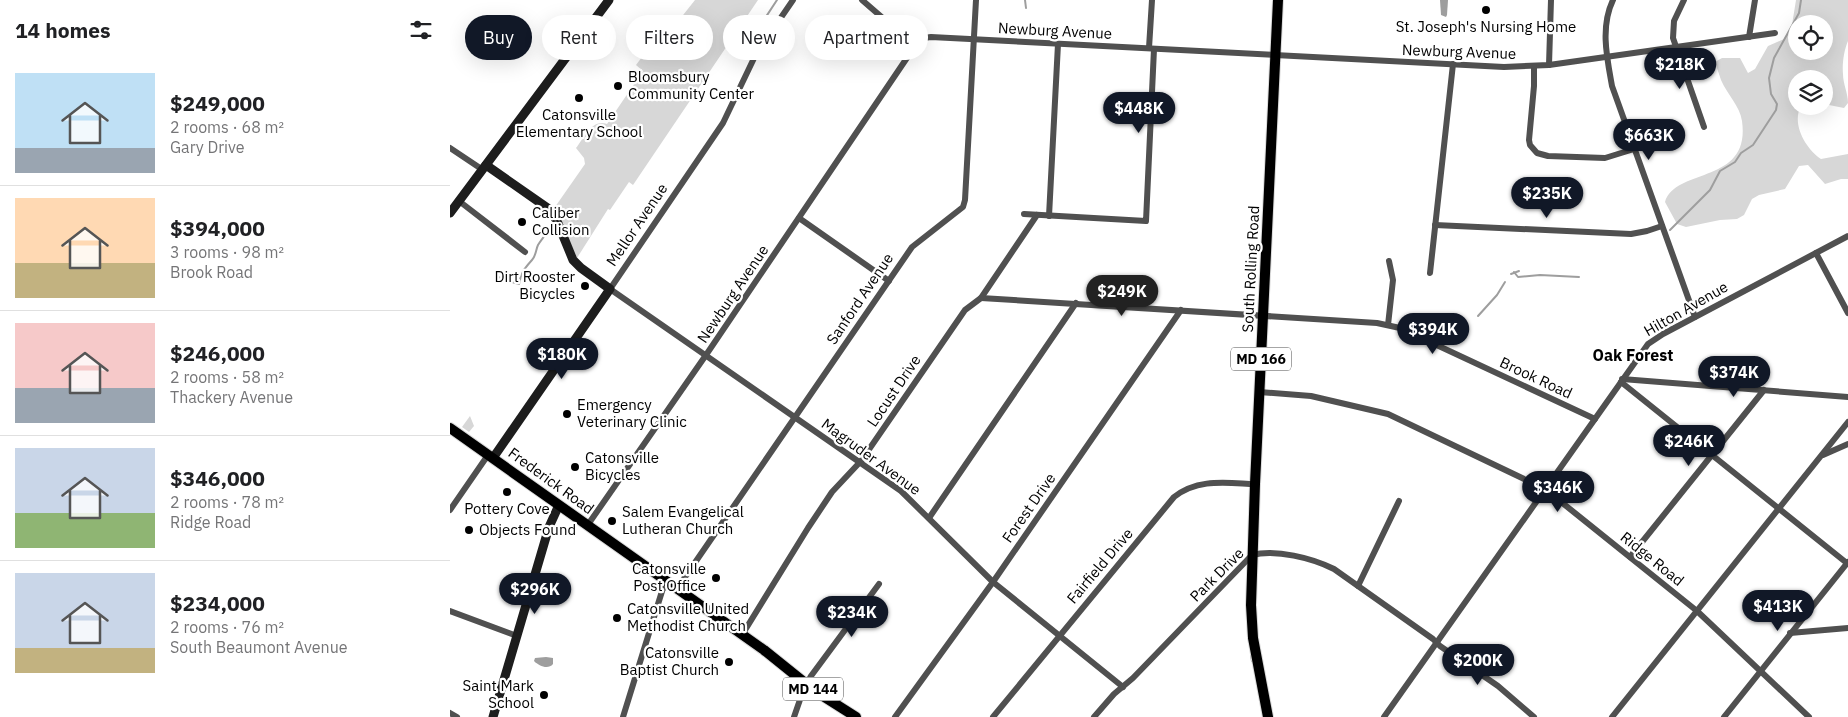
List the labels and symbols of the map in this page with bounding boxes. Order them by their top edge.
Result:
marker: St. Joseph's Nursing Home [1480,4,1492,16]
place label: St. Joseph's Nursing Home [1396,17,1576,36]
street label: Newburg Avenue [997,18,1113,43]
street label: Newburg Avenue [1402,40,1516,63]
pin: $218K [1645,48,1715,90]
place label: Bloomsbury Community Center [628,67,754,103]
marker: Bloomsbury Community Center [612,80,624,92]
marker: Catonsville Elementary School [573,92,585,104]
pin: $448K [1104,92,1174,134]
place label: Catonsville Elementary School [516,105,642,141]
pin: $663K [1614,119,1684,161]
pin: $235K [1512,176,1582,219]
street label: Mellor Avenue [602,180,671,270]
place label: Caliber Collision [532,203,590,239]
street label: South Rolling Road [1238,205,1263,333]
marker: Caliber Collision [516,216,528,228]
street label: Newburg Avenue [693,241,772,346]
street label: Sanford Avenue [822,249,897,348]
place label: Dirt Rooster Bicycles [494,267,575,303]
pin: $249K [1087,274,1157,317]
street label: Hilton Avenue [1640,277,1731,340]
marker: Dirt Rooster Bicycles [579,280,591,292]
pin: $394K [1398,312,1468,355]
pin: $180K [527,338,597,380]
district label: Oak Forest [1593,345,1673,365]
road number: MD 166 [1231,348,1291,370]
street label: Locust Drive [863,351,925,430]
street label: Brook Road [1497,352,1576,403]
pin: $374K [1699,356,1769,398]
place label: Emergency Veterinary Clinic [577,395,687,431]
marker: Emergency Veterinary Clinic [561,408,573,420]
street label: Magruder Avenue [818,414,925,499]
pin: $246K [1654,424,1724,467]
street label: Frederick Road [505,443,598,518]
place label: Catonsville Bicycles [585,448,659,484]
marker: Catonsville Bicycles [569,461,581,473]
street label: Forest Drive [998,469,1060,546]
pin: $346K [1523,470,1593,513]
marker: Pottery Cove [501,486,513,498]
place label: Pottery Cove [464,499,550,518]
place label: Salem Evangelical Lutheran Church [622,502,744,538]
marker: Salem Evangelical Lutheran Church [606,515,618,527]
place label: Objects Found [479,520,576,539]
marker: Objects Found [463,524,475,536]
street label: Fairfield Drive [1062,524,1137,607]
street label: Ridge Road [1617,527,1688,590]
street label: Park Drive [1186,544,1248,606]
place label: Catonsville Post Office [632,559,706,595]
pin: $296K [500,572,570,615]
marker: Catonsville Post Office [710,572,722,584]
pin: $413K [1743,590,1813,632]
pin: $234K [817,596,887,638]
place label: Catonsville United Methodist Church [627,599,749,635]
marker: Catonsville United Methodist Church [611,612,623,624]
place label: Catonsville Baptist Church [620,643,719,679]
pin: $200K [1443,644,1513,686]
marker: Catonsville Baptist Church [723,656,735,668]
place label: Saint Mark School [463,676,534,712]
road number: MD 144 [783,678,843,701]
marker: Saint Mark School [538,689,550,701]

